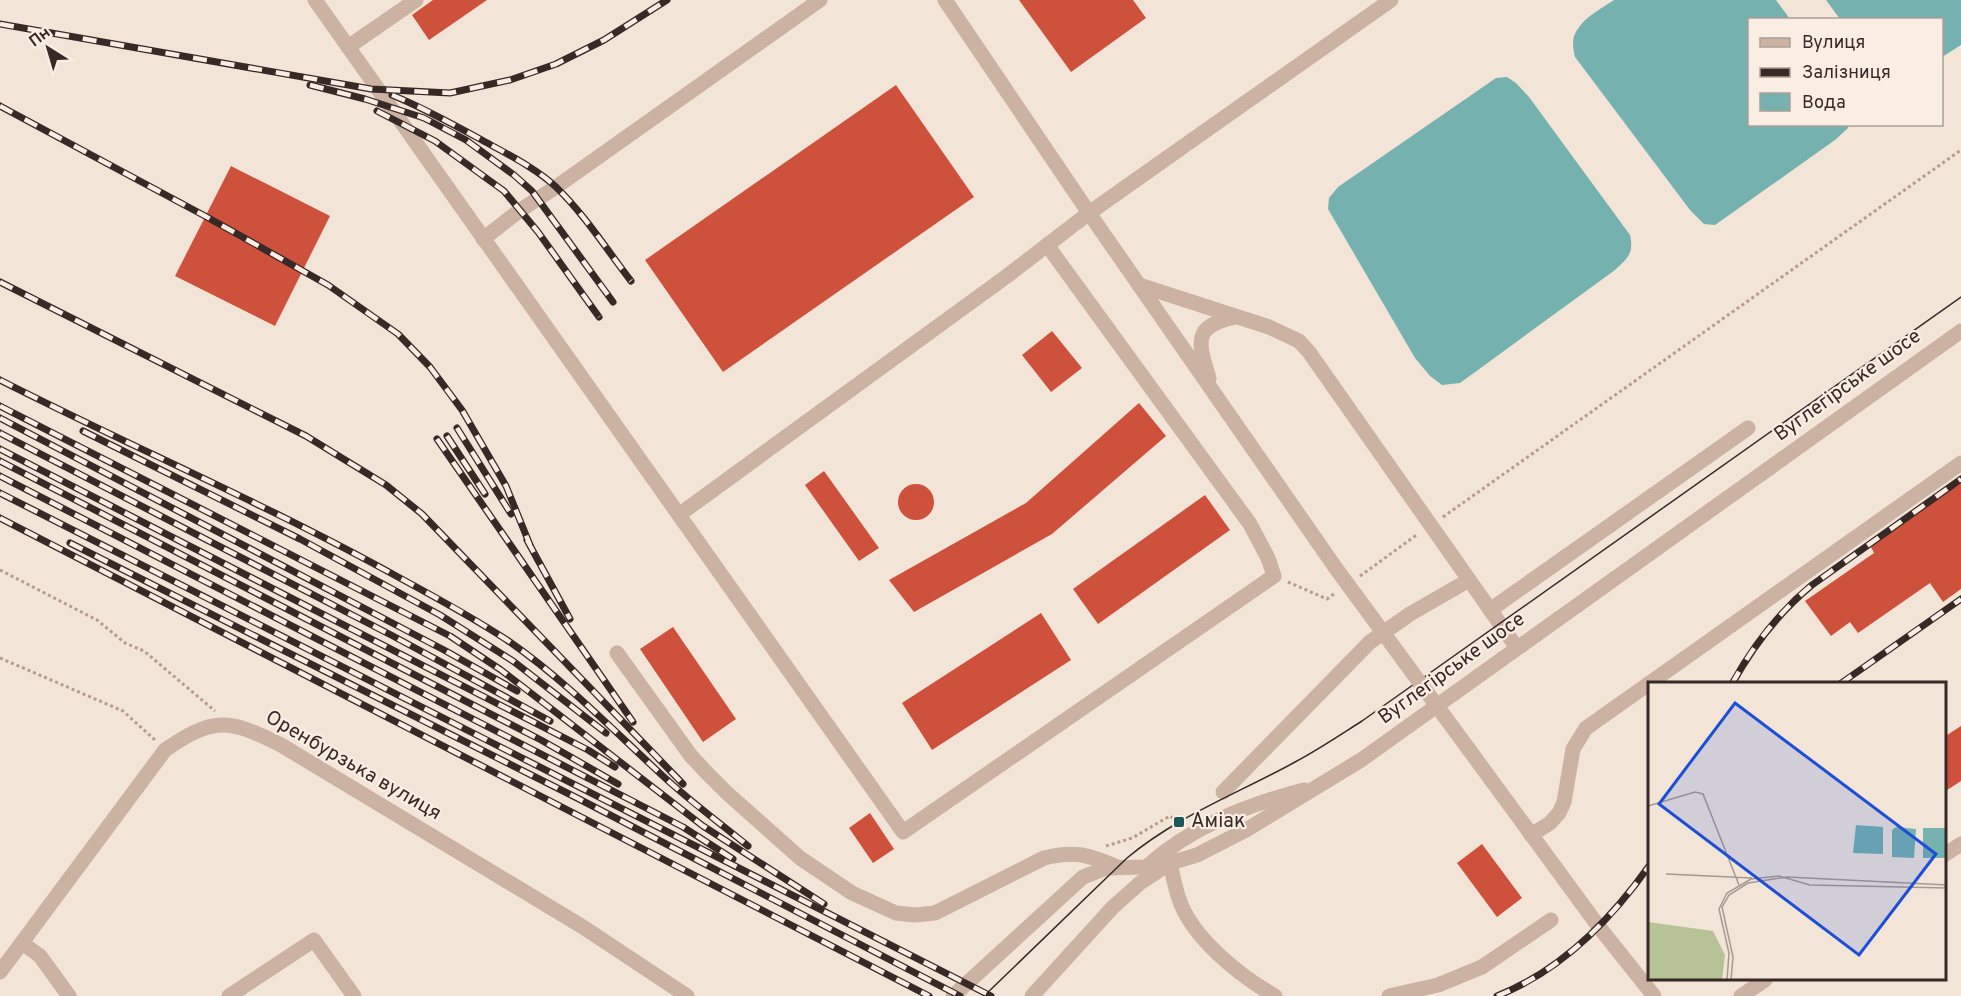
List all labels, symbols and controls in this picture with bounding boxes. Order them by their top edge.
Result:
north arrow [18,18,78,78]
legend [1748,18,1943,126]
text: Пн [26,23,55,52]
text: Вулиця [1802,32,1865,55]
text: Залізниця [1802,62,1891,85]
text: Вода [1802,92,1846,115]
street label: Вуглегірське шосе [1769,324,1927,448]
street label: Вуглегірське шосе [1373,607,1531,731]
inset map [1648,682,1946,981]
street label: Оренбурзька вулиця [260,705,446,827]
place label: Аміак [1191,809,1245,835]
marker: Аміак [1172,815,1186,829]

